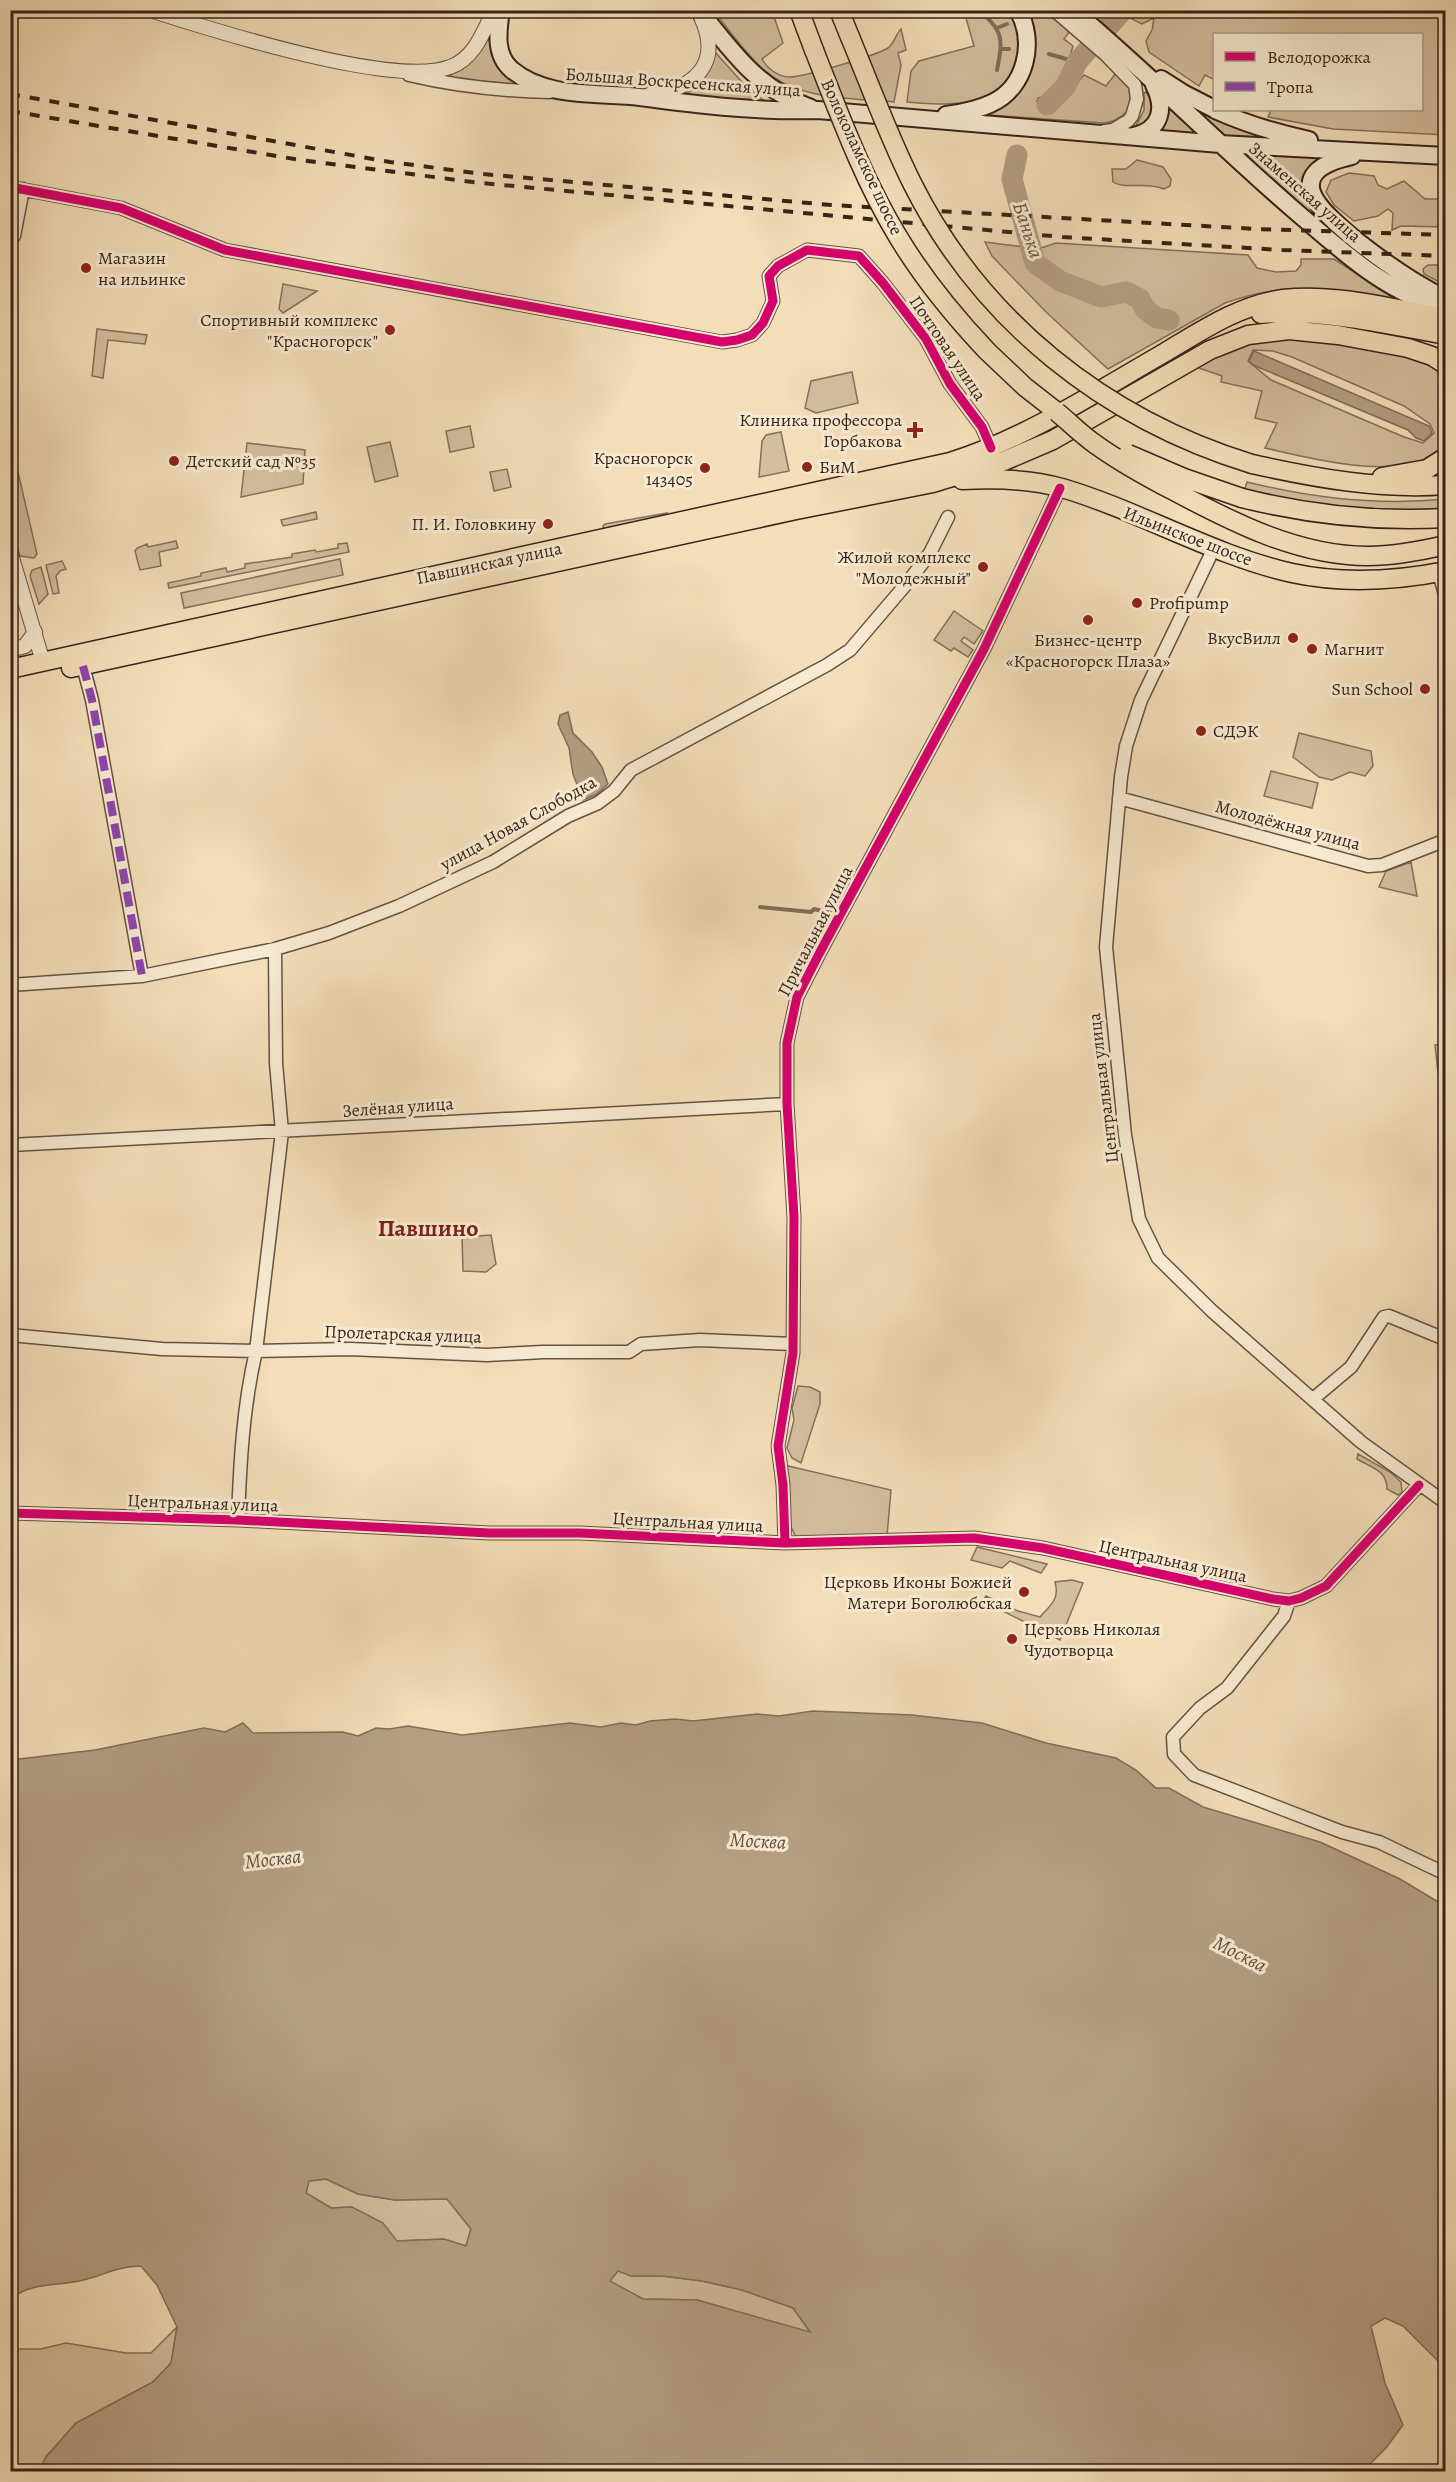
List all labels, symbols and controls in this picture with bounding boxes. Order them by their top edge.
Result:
legend [1213,33,1423,111]
text: Велодорожка [1267,45,1372,69]
street label: Большая Воскресенская улица [564,62,802,102]
street label: Волоколамское шоссе [815,75,909,239]
text: Тропа [1267,75,1314,99]
street label: Знаменская улица [1243,136,1367,248]
water label: Банька [1006,198,1050,262]
place label: Магазин на ильинке [98,246,186,291]
marker: Магазин на ильинке [79,261,93,275]
street label: Почтовая улица [904,291,993,406]
place label: Спортивный комплекс "Красногорск" [200,308,378,353]
marker: Спортивный комплекс "Красногорск" [383,323,397,337]
place label: Клиника профессора Горбакова [739,408,903,453]
marker: Клиника профессора Горбакова [906,421,924,439]
place label: Красногорск 143405 [594,446,693,491]
place label: Детский сад №35 [186,449,316,473]
marker: Детский сад №35 [167,454,181,468]
place label: БиМ [819,455,856,479]
marker: БиМ [800,460,814,474]
marker: Красногорск 143405 [698,461,712,475]
street label: Ильинское шоссе [1120,500,1256,572]
place label: П. И. Головкину [412,512,537,536]
marker: П. И. Головкину [541,517,555,531]
street label: Павшинская улица [414,536,565,590]
place label: Жилой комплекс "Молодежный" [838,545,971,590]
marker: Жилой комплекс "Молодежный" [976,560,990,574]
place label: Profipump [1149,591,1229,615]
marker: Profipump [1130,596,1144,610]
marker: Бизнес-центр «Красногорск Плаза» [1081,613,1095,627]
place label: ВкусВилл [1207,626,1281,650]
place label: Бизнес-центр «Красногорск Плаза» [1006,628,1171,673]
marker: ВкусВилл [1286,631,1300,645]
place label: Магнит [1324,637,1384,661]
marker: Магнит [1305,642,1319,656]
place label: Sun School [1332,677,1414,701]
marker: Sun School [1418,682,1432,696]
place label: СДЭК [1213,719,1259,743]
marker: СДЭК [1194,724,1208,738]
street label: улица Новая Слободка [435,770,601,876]
street label: Молодёжная улица [1213,794,1364,856]
street label: Причальная улица [772,861,859,1000]
street label: Центральная улица [1082,1011,1124,1164]
street label: Зелёная улица [341,1091,455,1123]
district label: Павшино [378,1212,478,1244]
street label: Пролетарская улица [324,1319,483,1349]
street label: Центральная улица [127,1488,280,1518]
street label: Центральная улица [612,1506,765,1538]
street label: Центральная улица [1097,1534,1250,1589]
place label: Церковь Иконы Божией Матери Боголюбская [824,1570,1012,1615]
marker: Церковь Иконы Божией Матери Боголюбская [1017,1585,1031,1599]
place label: Церковь Николая Чудотворца [1024,1617,1161,1662]
marker: Церковь Николая Чудотворца [1005,1632,1019,1646]
water label: Москва [729,1826,787,1856]
water label: Москва [243,1843,303,1875]
water label: Москва [1209,1929,1271,1979]

